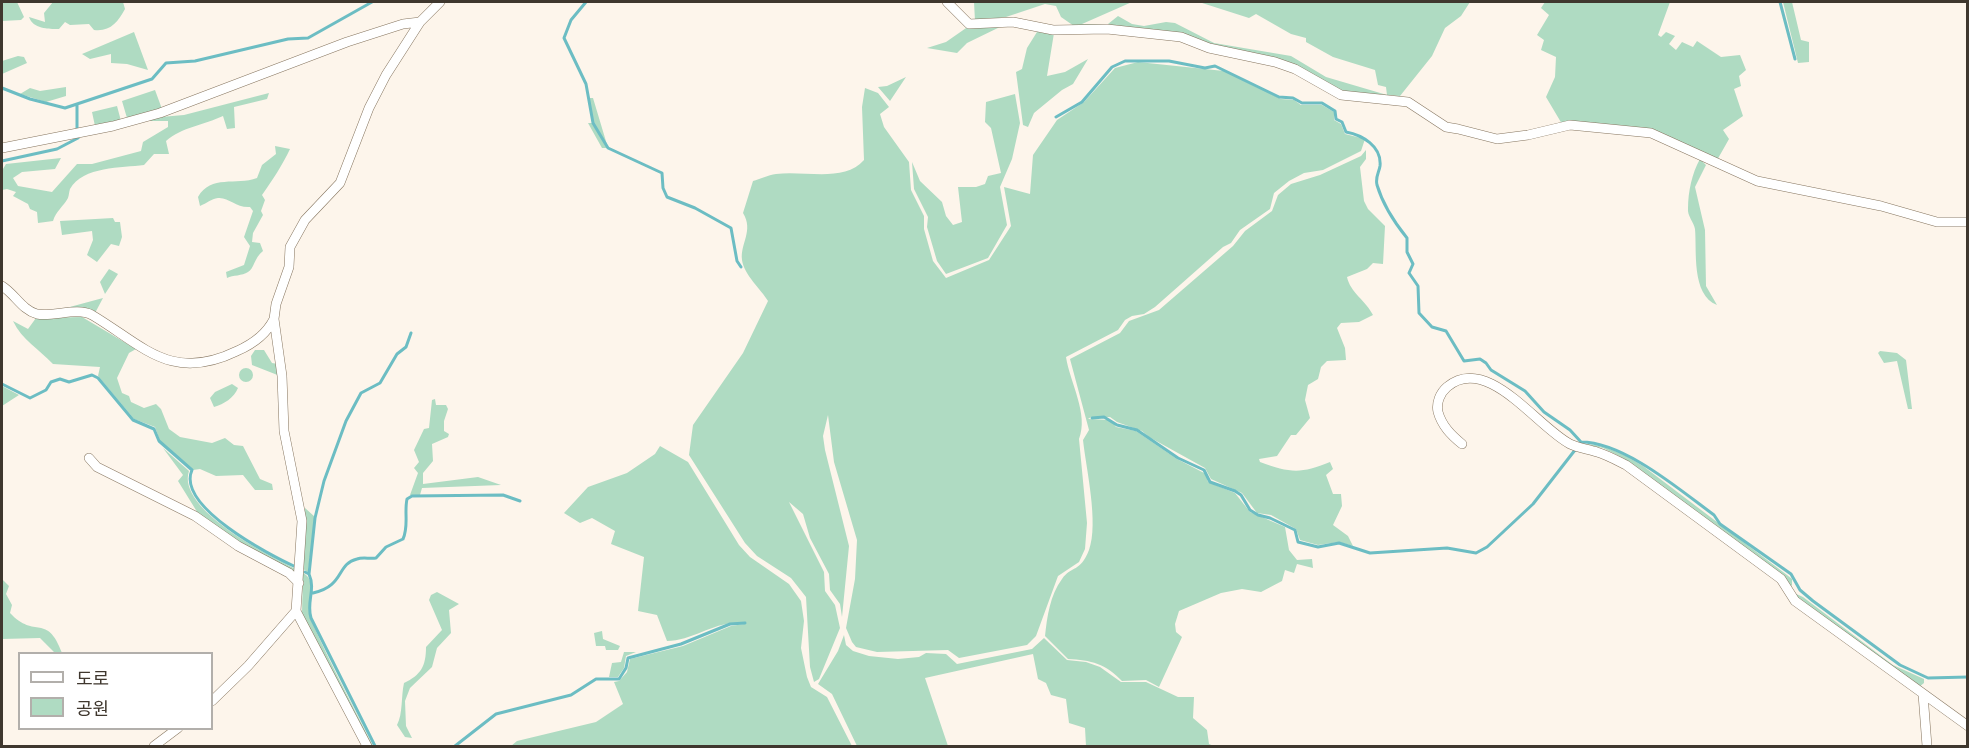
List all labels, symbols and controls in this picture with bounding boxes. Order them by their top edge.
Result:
legend [18,652,213,730]
text: 도로 [76,667,109,691]
text: 공원 [76,697,109,721]

